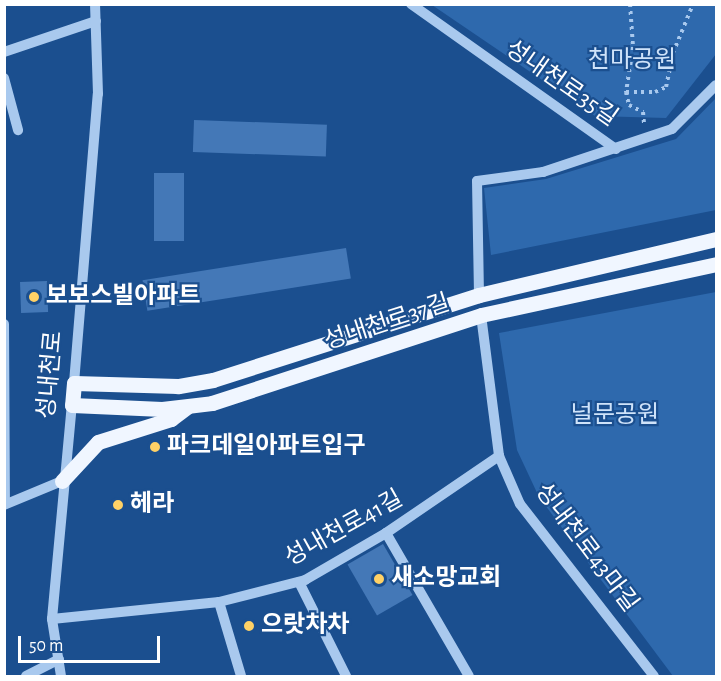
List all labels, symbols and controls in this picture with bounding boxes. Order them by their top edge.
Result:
street label: 성내천로35길 [499,35,623,133]
park label: 천마공원 [588,47,676,75]
place label: 보보스빌아파트 [46,283,201,311]
street label: 성내천로37길 [321,289,453,357]
marker: 보보스빌아파트 [27,290,41,304]
street label: 성내천로 [33,330,69,420]
park label: 널문공원 [571,402,659,430]
place label: 파크데일아파트입구 [167,433,366,461]
marker: 파크데일아파트입구 [148,440,162,454]
street label: 성내천로43마길 [528,478,644,618]
street label: 성내천로41길 [280,485,408,573]
place label: 헤라 [130,491,174,519]
marker: 헤라 [111,498,125,512]
place label: 새소망교회 [391,565,501,593]
marker: 새소망교회 [372,572,386,586]
place label: 으랏차차 [261,612,349,640]
marker: 으랏차차 [242,619,256,633]
scale bar [21,624,164,662]
text: 50 m [29,637,63,655]

